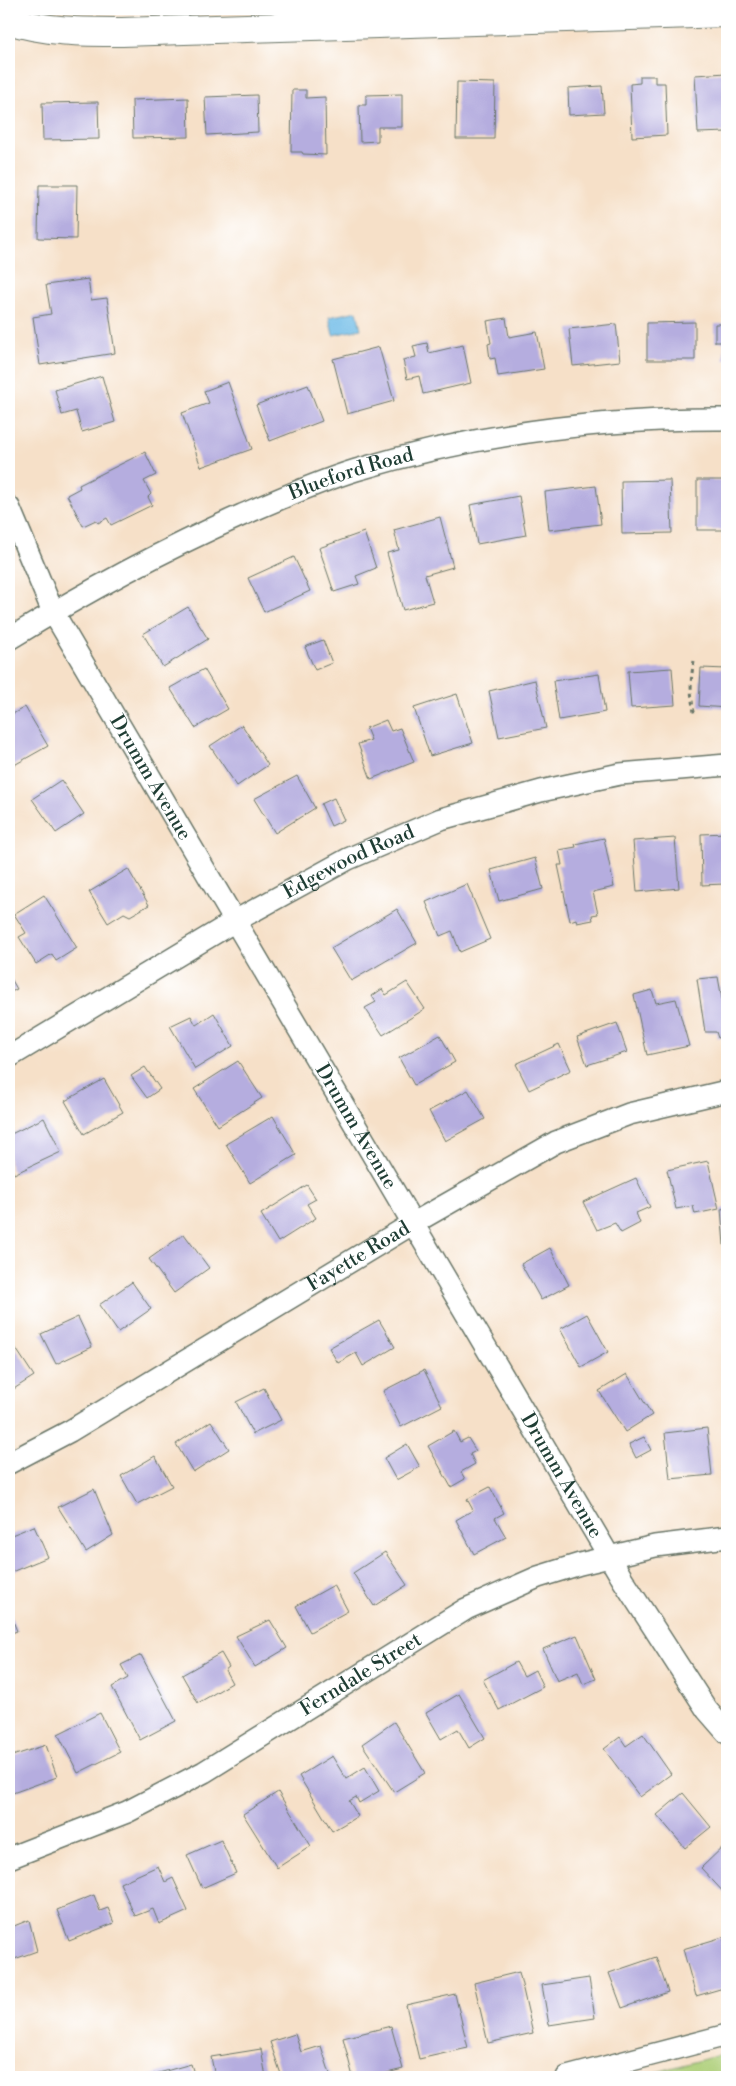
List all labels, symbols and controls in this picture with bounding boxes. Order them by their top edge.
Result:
street label: Blueford Road [284,442,417,506]
street label: Drumm Avenue [104,710,197,845]
street label: Edgewood Road [279,819,419,905]
street label: Drumm Avenue [309,1059,403,1194]
street label: Fayette Road [302,1215,415,1297]
street label: Drumm Avenue [515,1408,608,1543]
street label: Ferndale Street [295,1627,426,1722]

